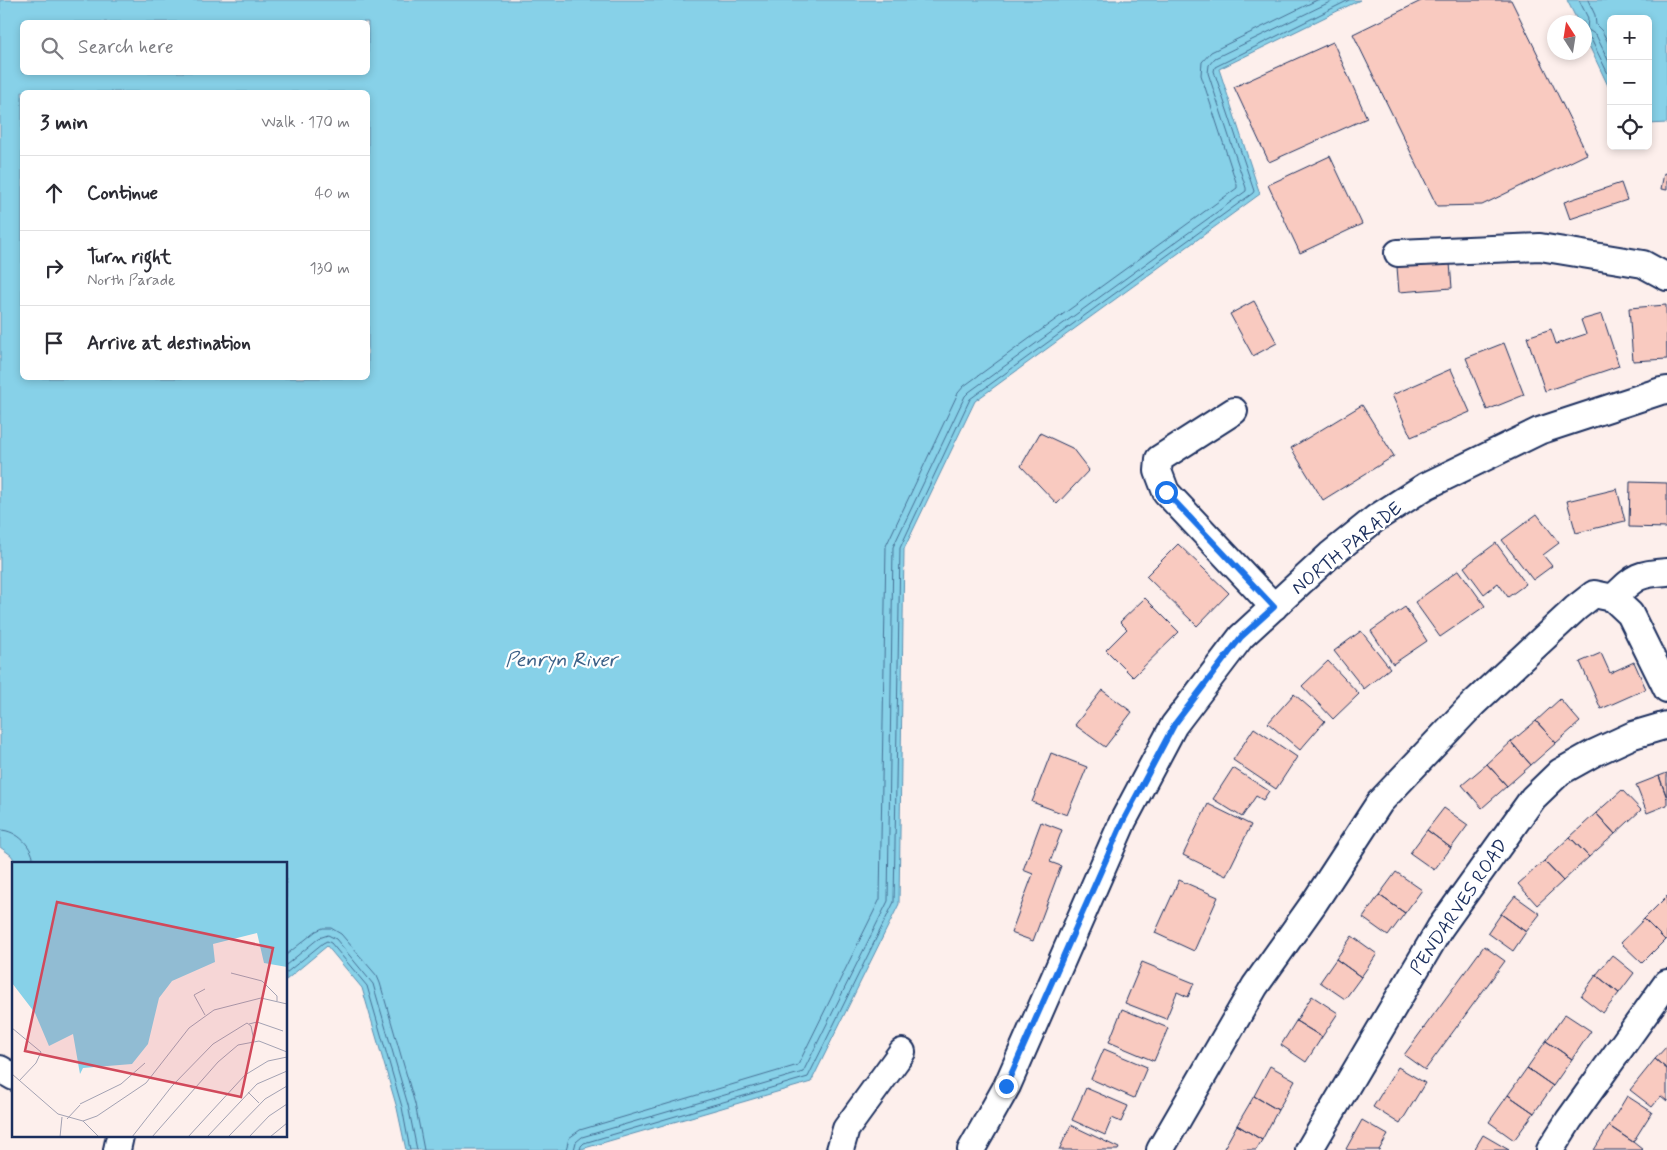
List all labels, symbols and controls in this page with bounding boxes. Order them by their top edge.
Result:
north arrow [1547,15,1592,60]
map controls [1607,15,1652,150]
button: + [1607,15,1652,60]
search box [20,20,370,75]
icon: search [38,34,66,62]
text: Search here [78,35,174,60]
button: − [1607,60,1652,105]
button: locate [1607,105,1652,150]
text: 3 min [40,109,88,137]
text: Walk · 170 m [261,112,350,133]
icon: ahead [40,179,68,207]
text: Continue [87,181,158,206]
text: 40 m [314,183,350,204]
text: Turn right [87,245,171,270]
icon: right [40,254,68,282]
text: 130 m [309,258,350,279]
text: North Parade [87,270,176,291]
icon: arrive [40,329,68,357]
text: Arrive at destination [87,331,251,356]
route start [1155,481,1178,504]
street label: NORTH PARADE [1287,496,1407,600]
water label: Penryn River [505,647,620,674]
street label: PENDARVES ROAD [1404,834,1514,980]
inset map [12,862,288,1138]
route end [995,1075,1018,1098]

